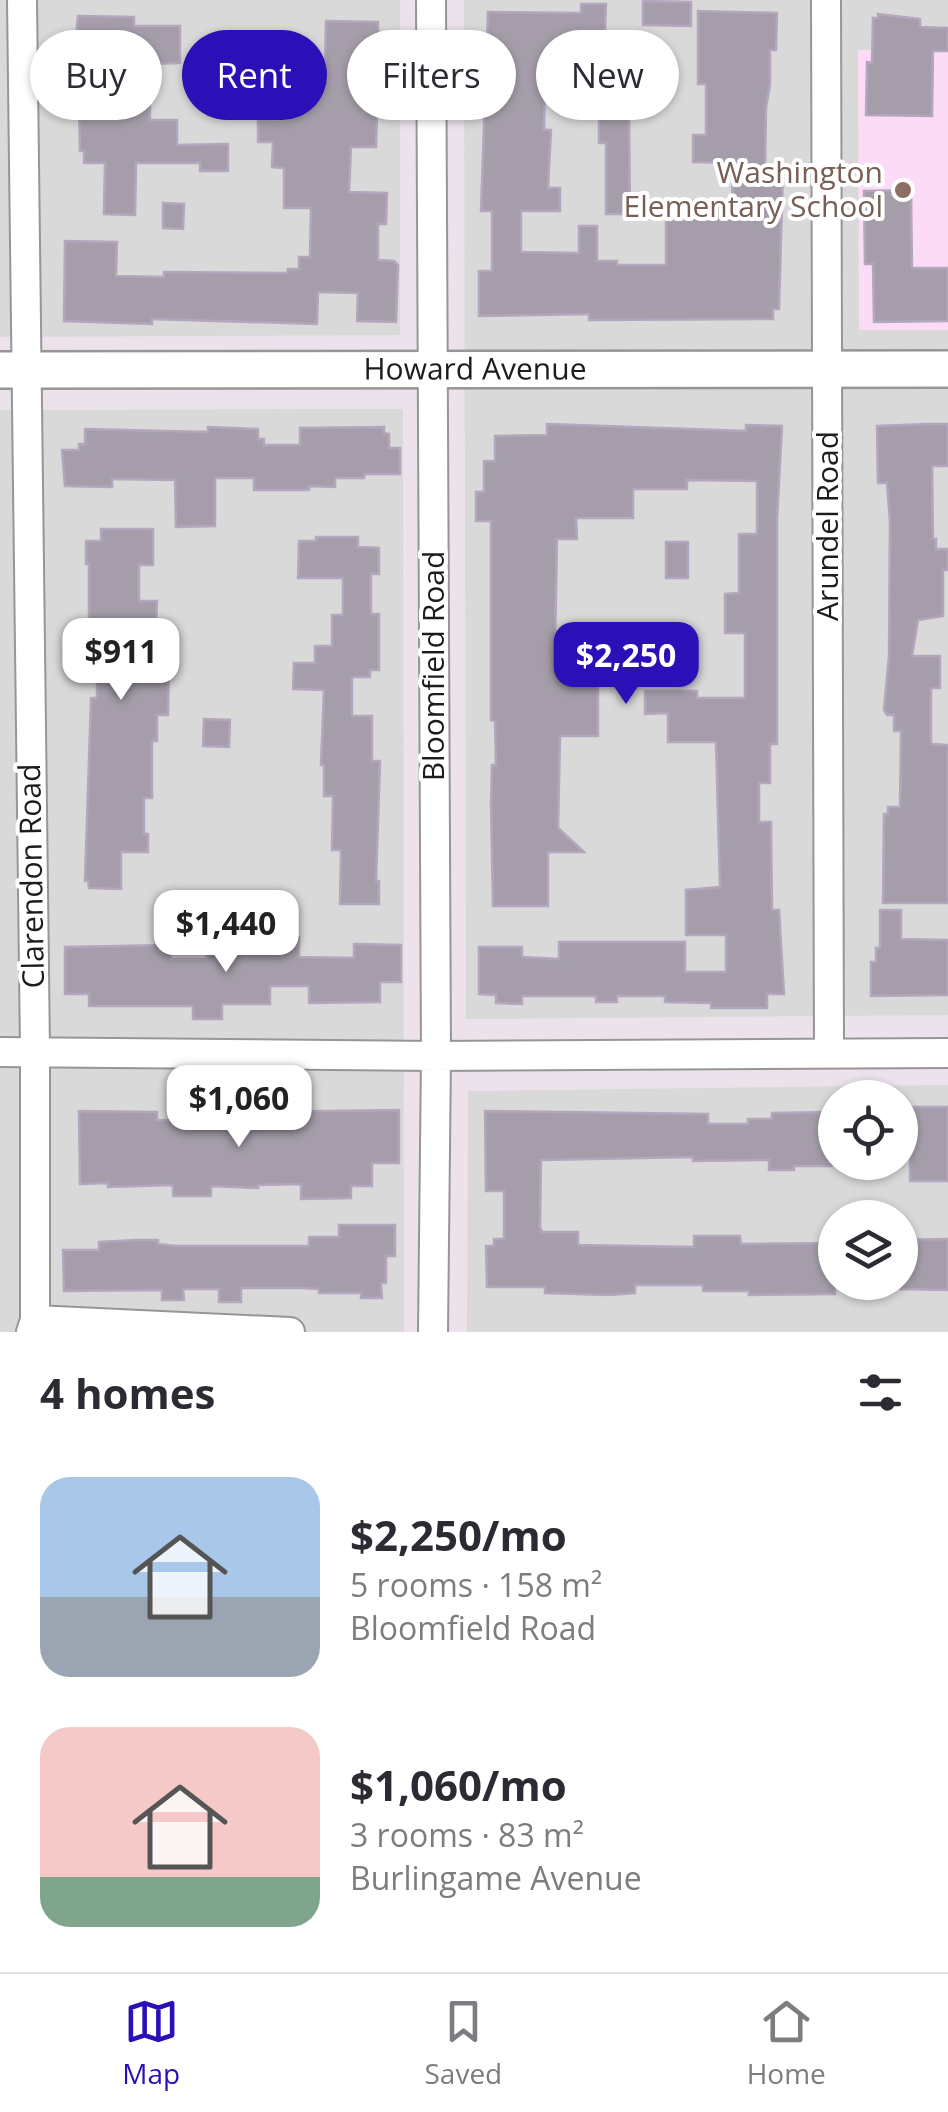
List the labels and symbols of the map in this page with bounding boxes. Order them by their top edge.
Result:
place label: Washington Elementary School [624,151,883,226]
marker: Washington Elementary School [892,179,914,201]
street label: Howard Avenue [363,347,587,389]
street label: Arundel Road [806,431,847,621]
street label: Bloomfield Road [412,551,453,781]
pin: $911 [62,618,180,703]
pin: $2,250 [545,622,707,707]
street label: Clarendon Road [8,763,53,989]
pin: $1,440 [145,890,307,975]
pin: $1,060 [158,1065,320,1150]

